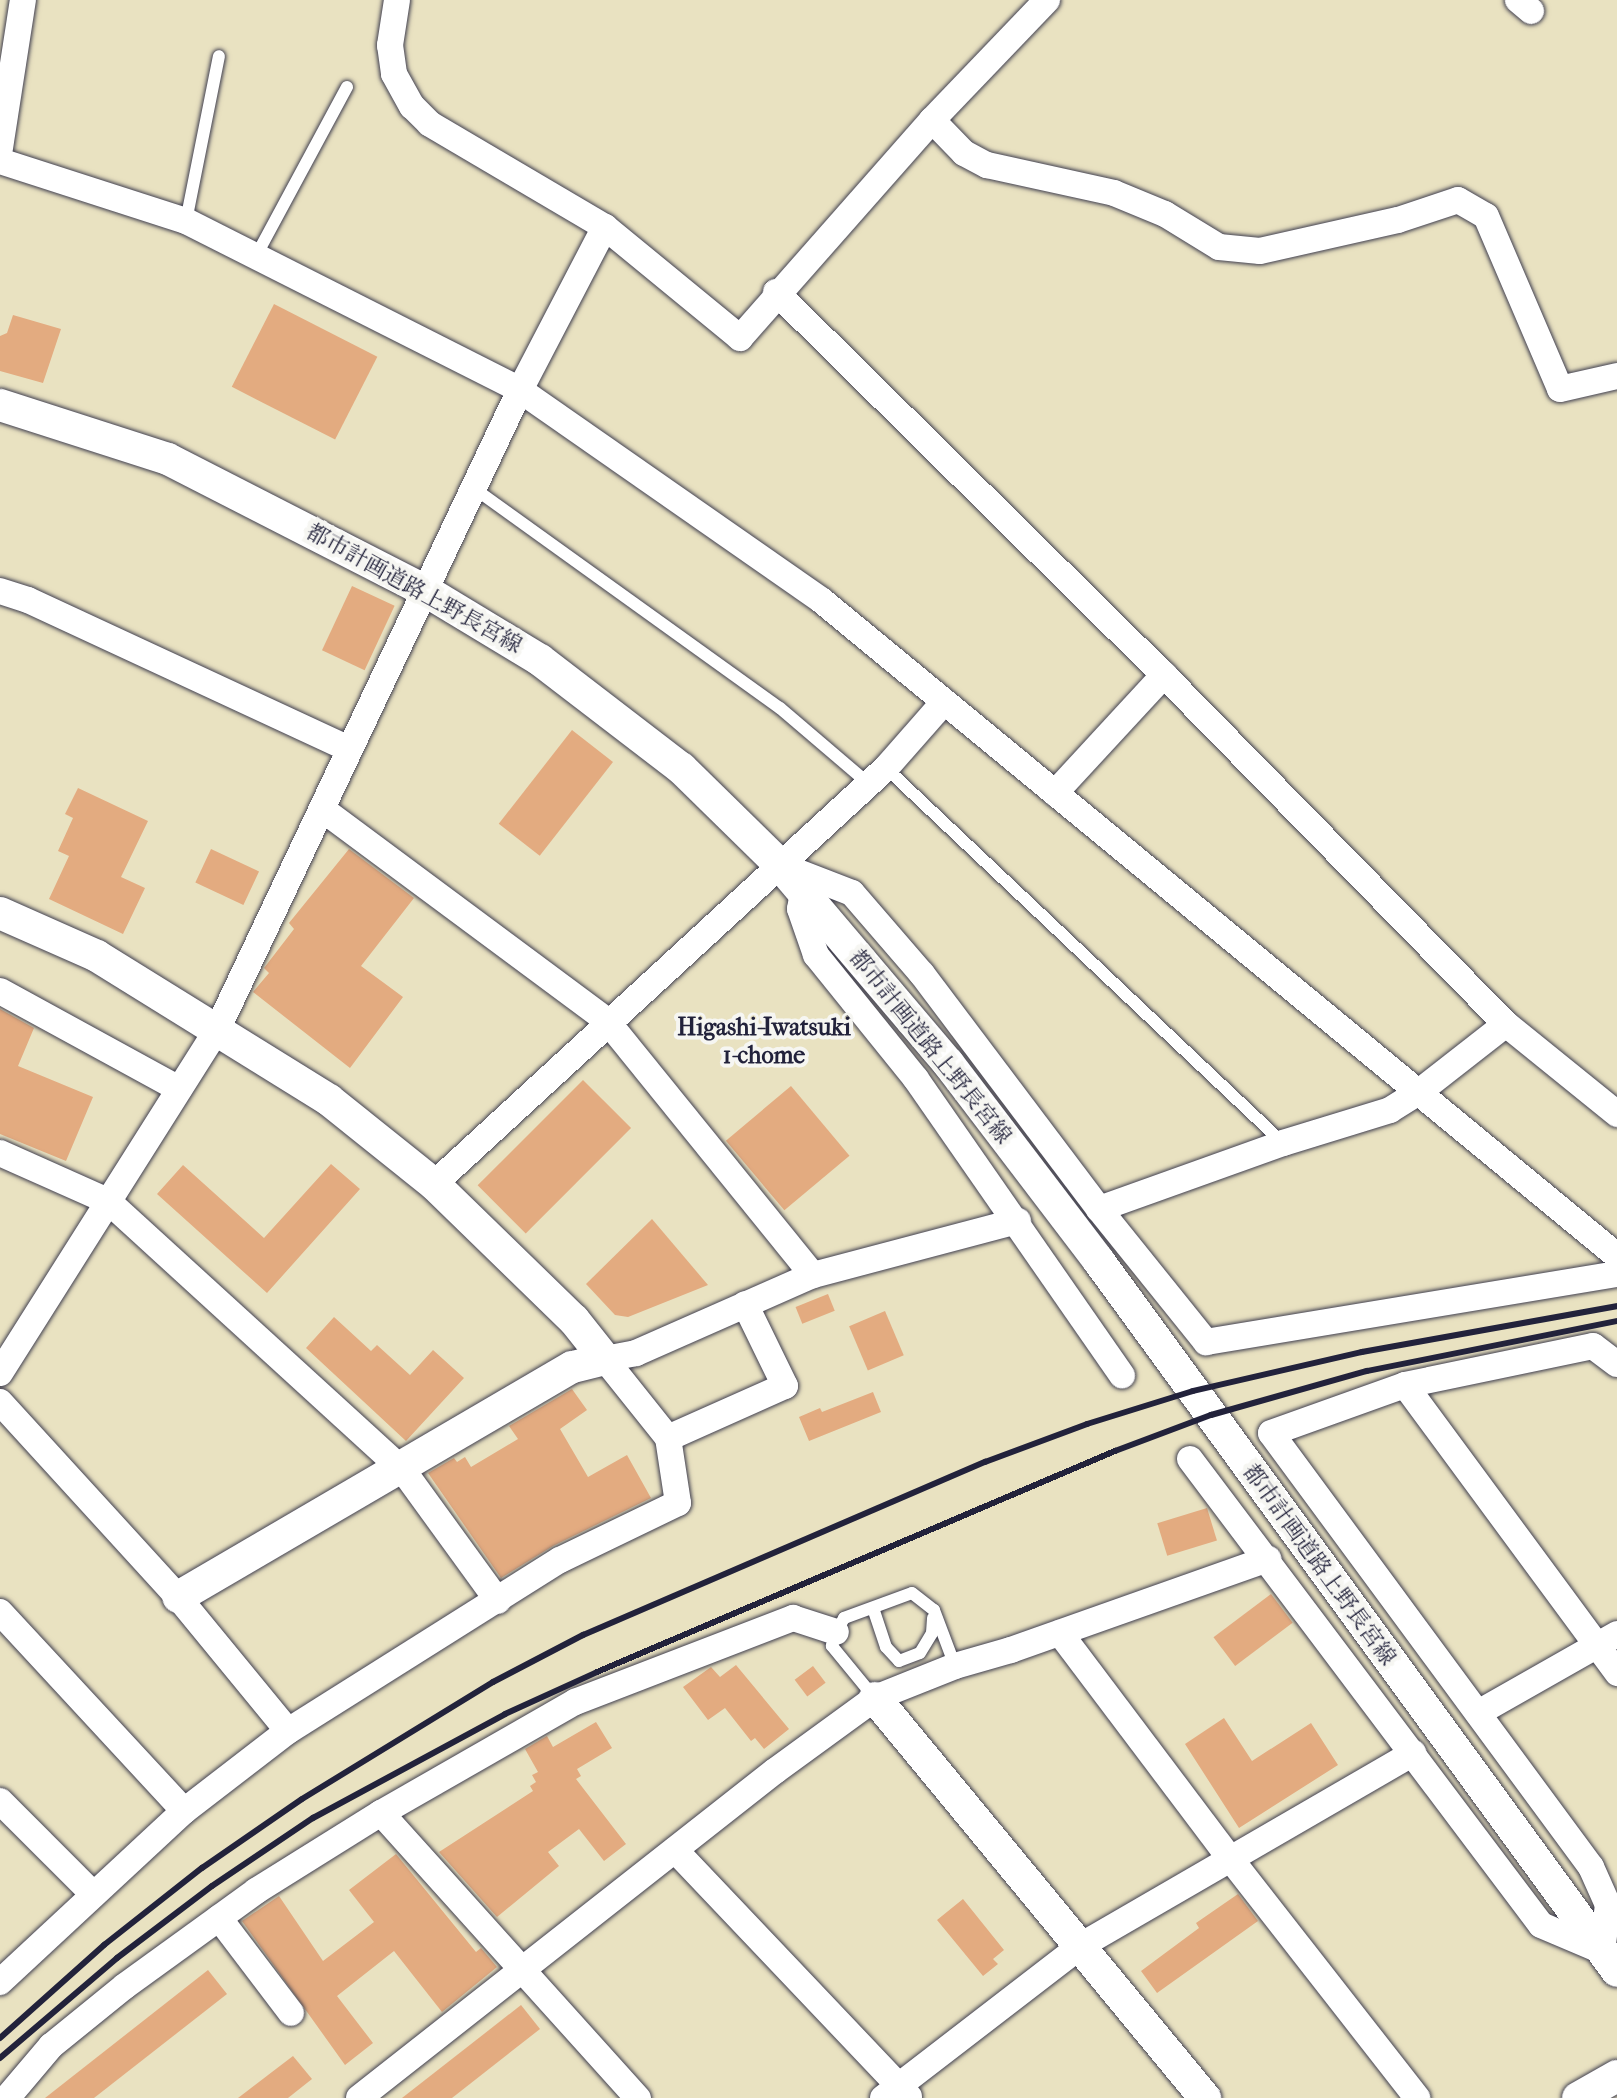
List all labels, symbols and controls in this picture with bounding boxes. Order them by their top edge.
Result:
street label: 都市計画道路上野長宮線 [302,519,526,659]
street label: 都市計画道路上野長宮線 [844,945,1016,1149]
district label: Higashi-Iwatsuki 1-chome [677,1014,851,1070]
street label: 都市計画道路上野長宮線 [1237,1459,1401,1671]

